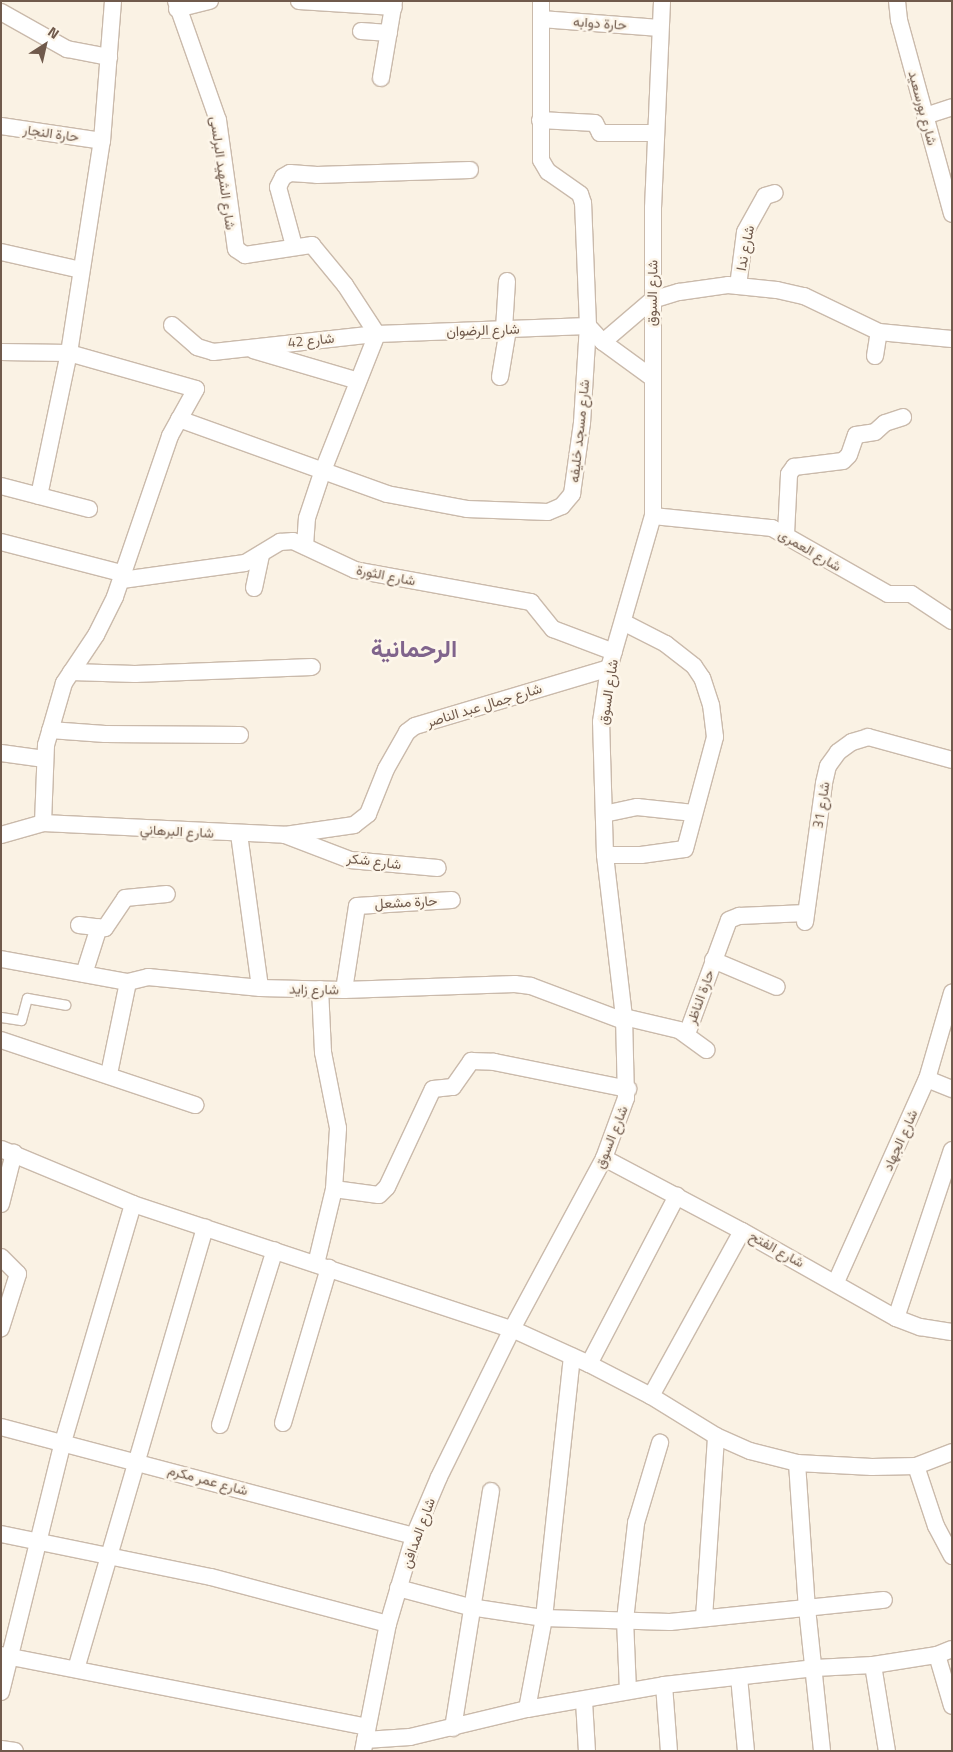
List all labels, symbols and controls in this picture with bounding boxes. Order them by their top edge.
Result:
street label: حارة دوابه [573,13,627,33]
north arrow [20,20,70,70]
text: N [44,21,64,44]
street label: شارع بورسعيد [905,69,941,147]
street label: شارع الشهيد البرلسى [207,115,239,231]
street label: حارة النجار [22,121,80,145]
street label: شارع ندا [732,224,758,272]
street label: شارع السوق [643,260,661,326]
street label: شارع الرضوان [446,320,520,340]
street label: شارع 42 [287,329,335,351]
street label: شارع مسجد خليفه [565,379,593,483]
street label: شارع العمرى [776,525,844,575]
street label: شارع الثورة [355,561,417,589]
district label: الرحمانية [371,635,457,663]
street label: شارع السوق [595,658,621,726]
street label: شارع جمال عبد الناصر [424,679,544,731]
street label: شارع 31 [809,781,833,829]
street label: شارع البرهاني [140,821,214,841]
street label: شارع شكر [346,849,402,873]
street label: حارة مشعل [374,892,438,912]
street label: حارة الناظر [682,968,718,1026]
street label: شارع زايد [289,980,339,998]
street label: شارع السوق [591,1103,631,1171]
street label: شارع الجهاد [879,1107,921,1173]
street label: شارع الفتح [747,1227,807,1271]
street label: شارع عمر مكرم [166,1461,250,1499]
street label: شارع المدافن [397,1495,439,1571]

